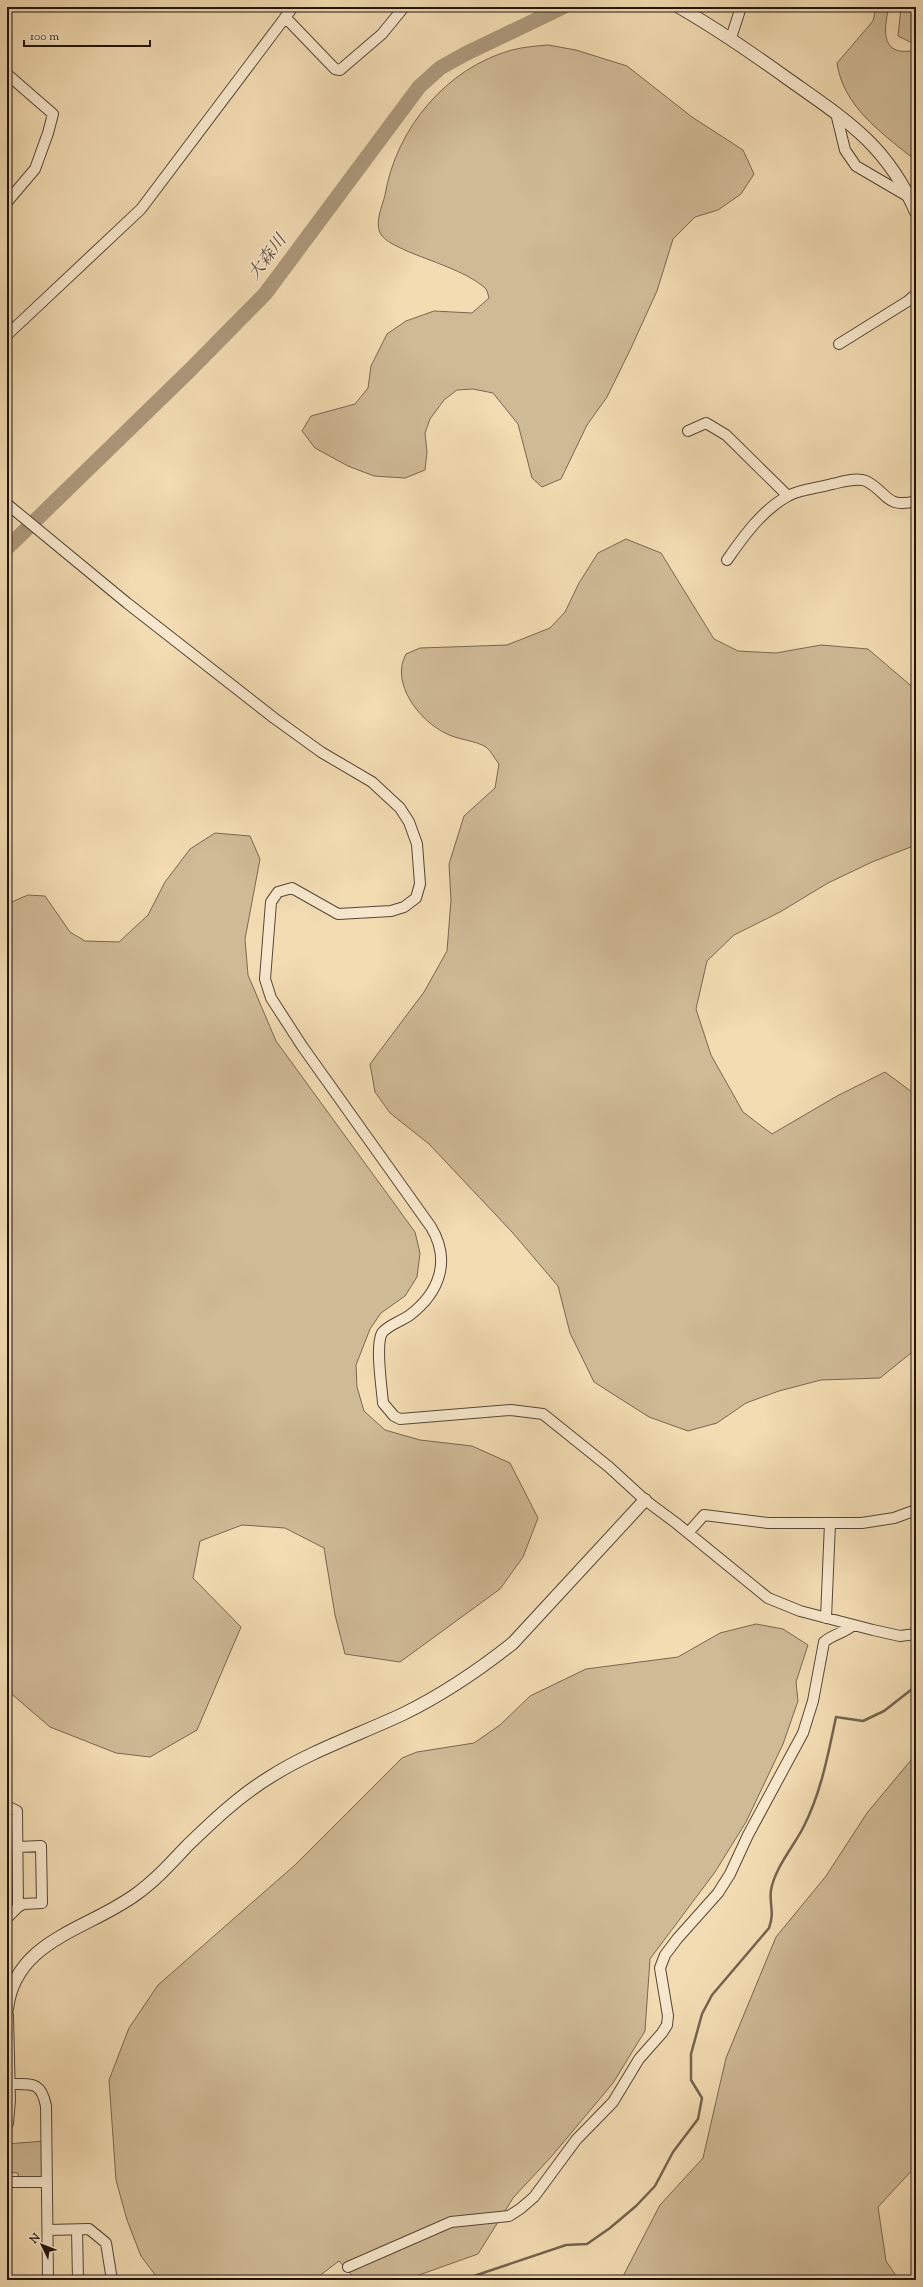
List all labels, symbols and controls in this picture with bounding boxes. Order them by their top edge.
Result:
scale bar [24,22,150,48]
text: 100 m [30,28,59,46]
water label: 大森川 [243,229,294,286]
north arrow [22,2225,62,2265]
text: N [26,2230,44,2248]

